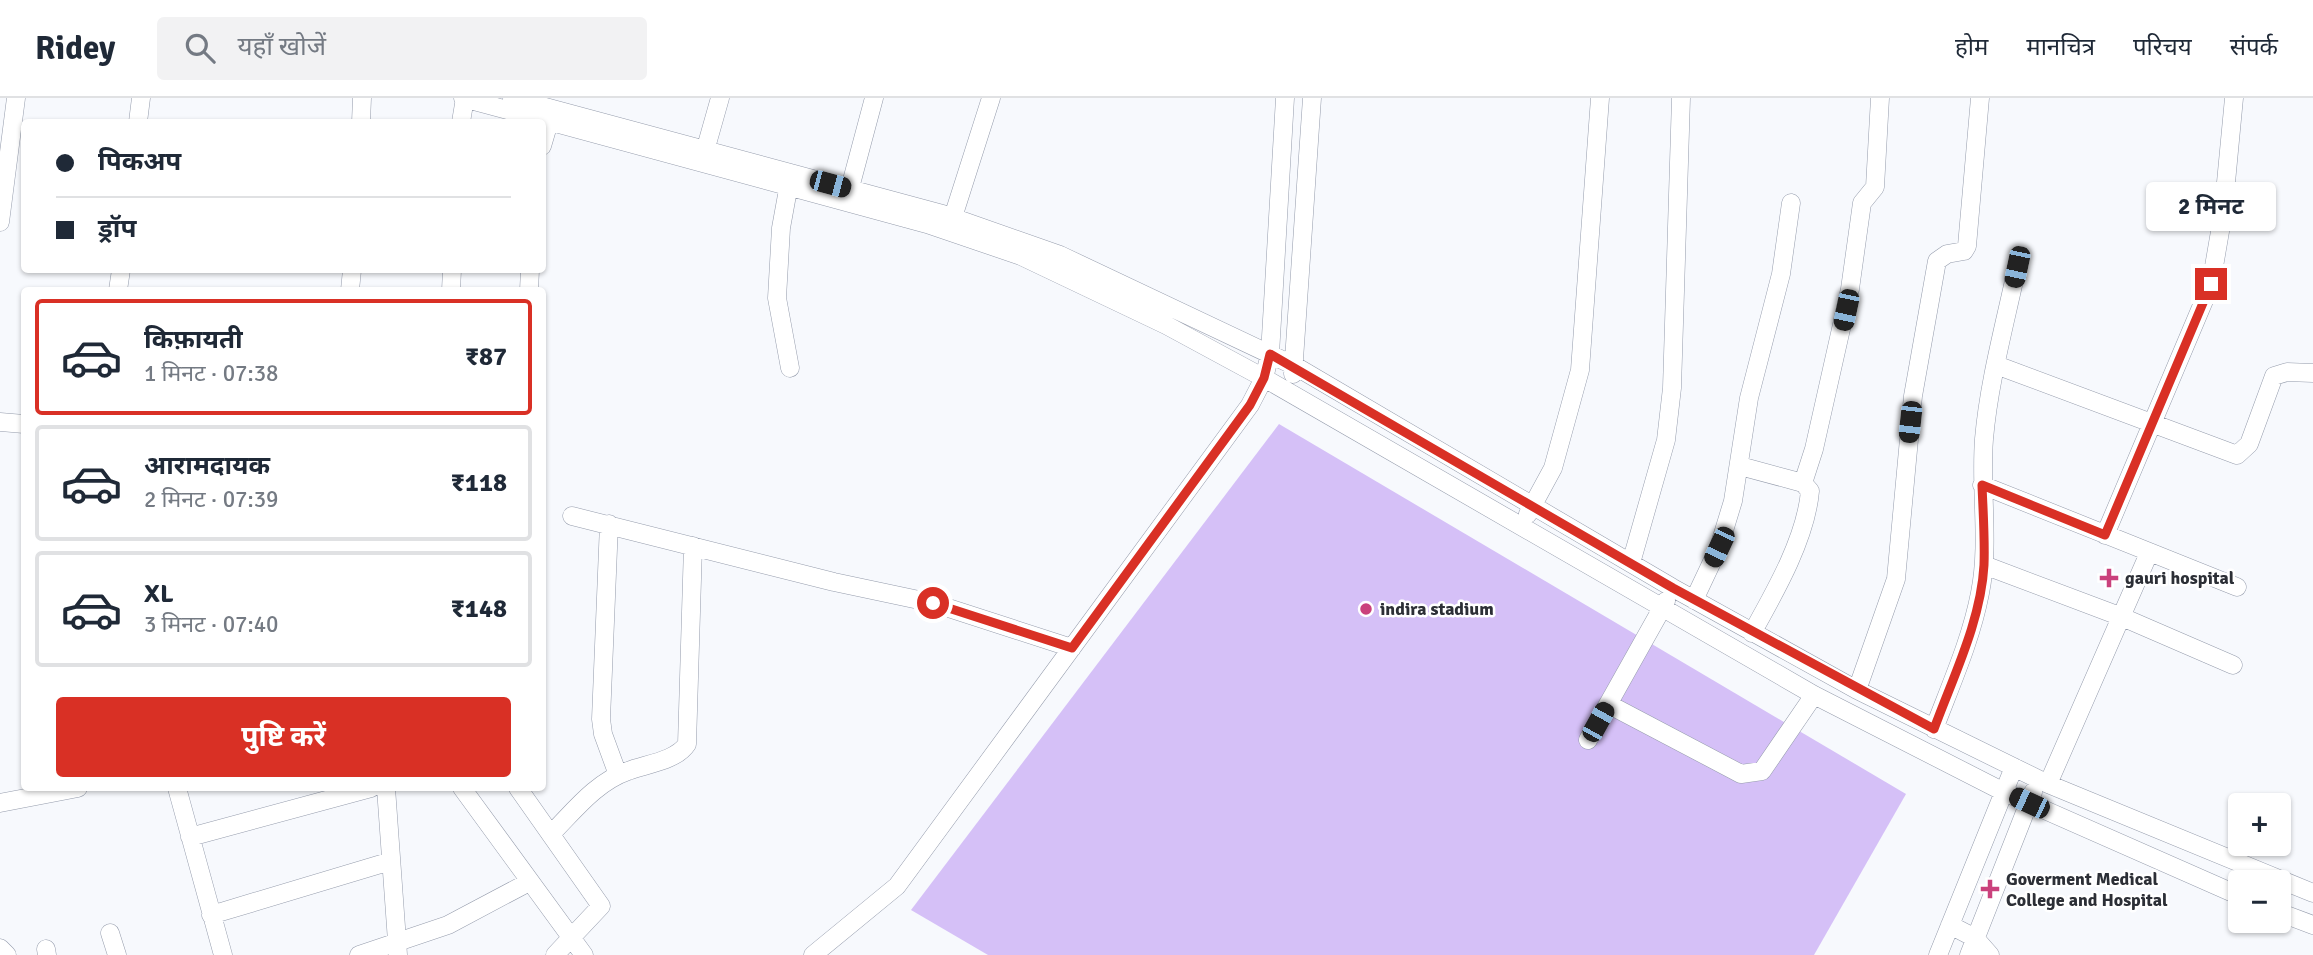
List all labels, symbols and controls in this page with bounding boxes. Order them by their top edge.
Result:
search box [157,17,647,80]
text: Ridey [35,28,115,69]
icon: search [181,29,219,67]
text: यहाँ खोजें [237,31,326,63]
text: होम [1955,32,1988,62]
text: मानचित्र [2026,32,2095,62]
text: परिचय [2133,32,2192,62]
text: संपर्क [2230,32,2278,62]
text: पिकअप [98,146,181,178]
car [807,168,854,200]
callout: 2 मिनट [2146,183,2276,232]
text: 2 मिनट [2178,192,2244,221]
text: ड्रॉप [98,213,136,245]
car [2003,244,2032,290]
route end [2195,268,2227,300]
car [1832,287,1861,333]
text: किफ़ायती [144,324,243,356]
icon: car [60,326,123,389]
text: ₹87 [465,341,507,373]
text: 1 मिनट · 07:38 [144,359,279,388]
car [1898,400,1923,444]
text: आरामदायक [144,450,270,482]
icon: car [60,452,123,515]
text: ₹118 [451,467,507,499]
text: 2 मिनट · 07:39 [144,485,279,514]
car [1701,524,1738,570]
place label: gauri hospital [2125,567,2235,589]
marker: gauri hospital [2099,568,2119,588]
icon: car [60,578,123,641]
text: XL [144,578,174,610]
route start [917,587,949,619]
text: ₹148 [451,593,507,625]
place label: indira stadium [1380,598,1494,620]
marker: indira stadium [1358,601,1374,617]
text: 3 मिनट · 07:40 [144,610,279,639]
button: पुष्टि करें [56,697,511,777]
car [1579,699,1618,745]
car [2006,785,2053,821]
map controls [2228,793,2291,933]
button: + [2228,793,2291,856]
place label: Goverment Medical College and Hospital [2006,868,2168,911]
button: − [2228,870,2291,933]
marker: Goverment Medical College and Hospital [1980,879,2000,899]

